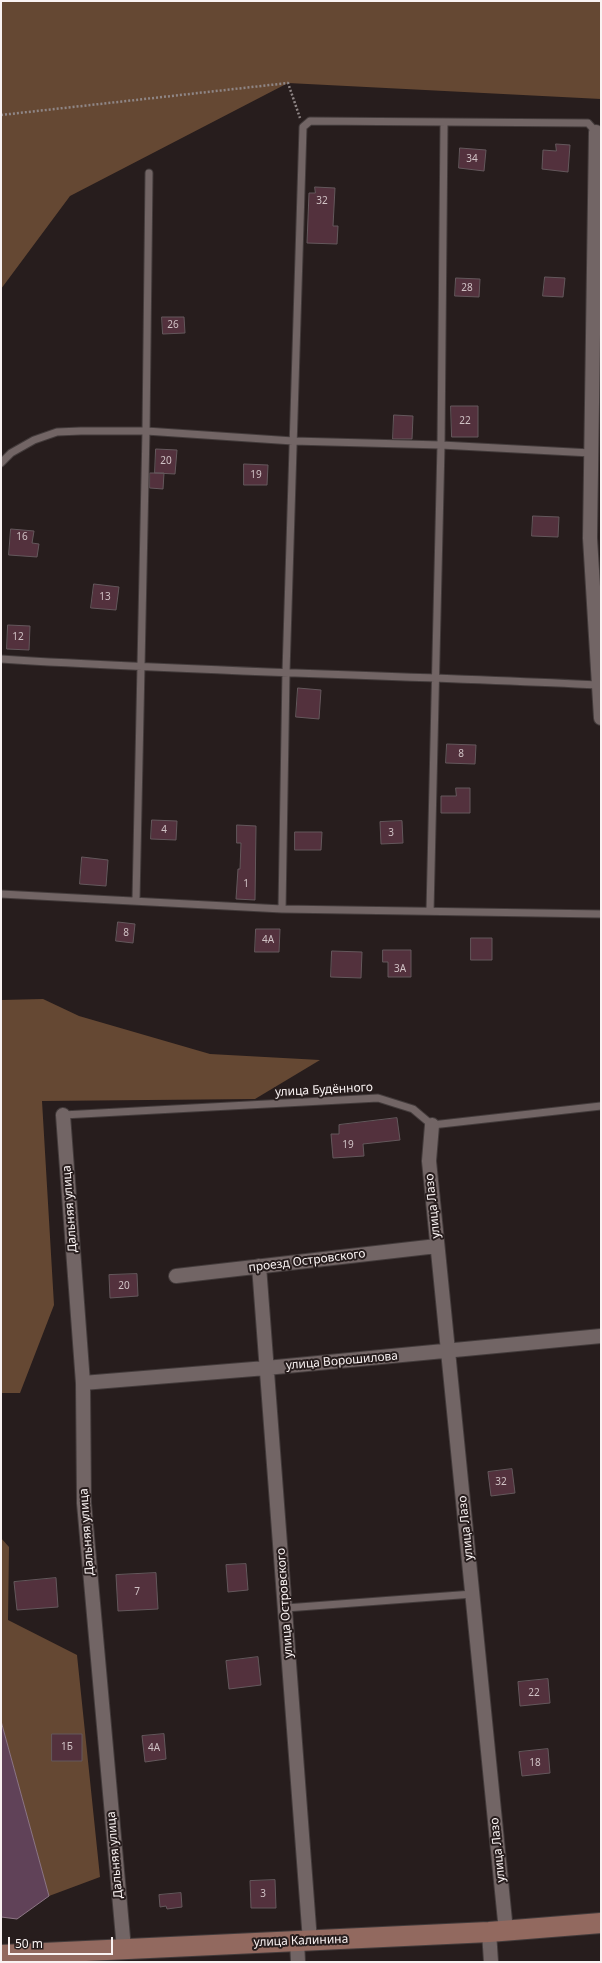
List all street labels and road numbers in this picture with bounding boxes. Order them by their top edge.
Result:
street label: улица Будённого [275,1080,373,1100]
street label: Дальняя улица [60,1165,80,1253]
street label: улица Лазо [422,1173,444,1239]
street label: проезд Островского [248,1247,366,1275]
street label: улица Ворошилова [285,1349,399,1373]
street label: Дальняя улица [77,1488,97,1576]
street label: улица Лазо [455,1495,477,1561]
street label: улица Островского [274,1547,296,1659]
street label: Дальняя улица [104,1811,126,1899]
street label: улица Лазо [487,1817,509,1883]
street label: улица Калинина [254,1932,348,1950]

